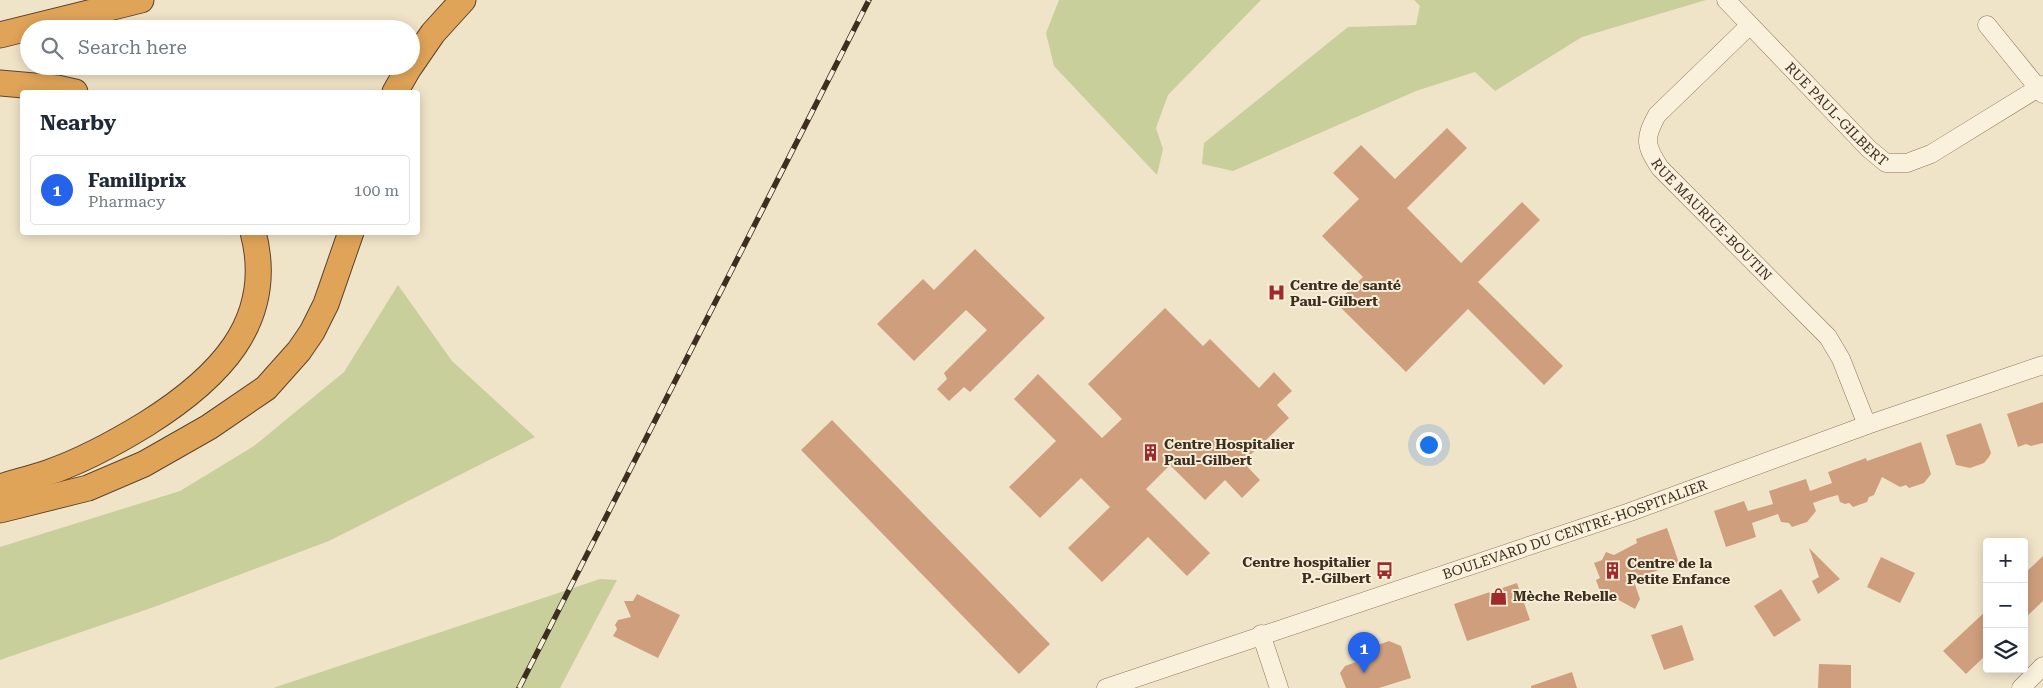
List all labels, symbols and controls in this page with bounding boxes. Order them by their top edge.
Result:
search box [20,20,420,75]
icon: search [38,34,66,62]
text: Search here [78,36,187,59]
street label: RUE PAUL-GILBERT [1782,59,1891,169]
text: Nearby [40,111,116,135]
street label: RUE MAURICE-BOUTIN [1648,155,1775,284]
text: Familiprix [88,169,186,192]
text: 1 [53,181,61,200]
text: 100 m [353,181,399,200]
text: Pharmacy [88,192,165,211]
place label: Centre de santé Paul-Gilbert [1290,277,1401,309]
hospital icon: Centre de santé Paul-Gilbert [1266,283,1286,303]
your location [1416,432,1442,458]
place label: Centre Hospitalier Paul-Gilbert [1164,436,1295,468]
building icon: Centre Hospitalier Paul-Gilbert [1140,442,1160,462]
street label: BOULEVARD DU CENTRE-HOSPITALIER [1440,476,1710,582]
map controls [1983,538,2028,673]
button: + [1983,538,2028,583]
place label: Centre hospitalier P.-Gilbert [1242,554,1372,586]
place label: Centre de la Petite Enfance [1627,555,1730,587]
bus stop icon: Centre hospitalier P.-Gilbert [1375,560,1395,580]
building icon: Centre de la Petite Enfance [1603,561,1623,581]
button: − [1983,583,2028,628]
shop icon: Mèche Rebelle [1489,586,1509,606]
place label: Mèche Rebelle [1513,588,1617,604]
button: layers [1983,628,2028,673]
pin: 1 [1348,632,1380,673]

